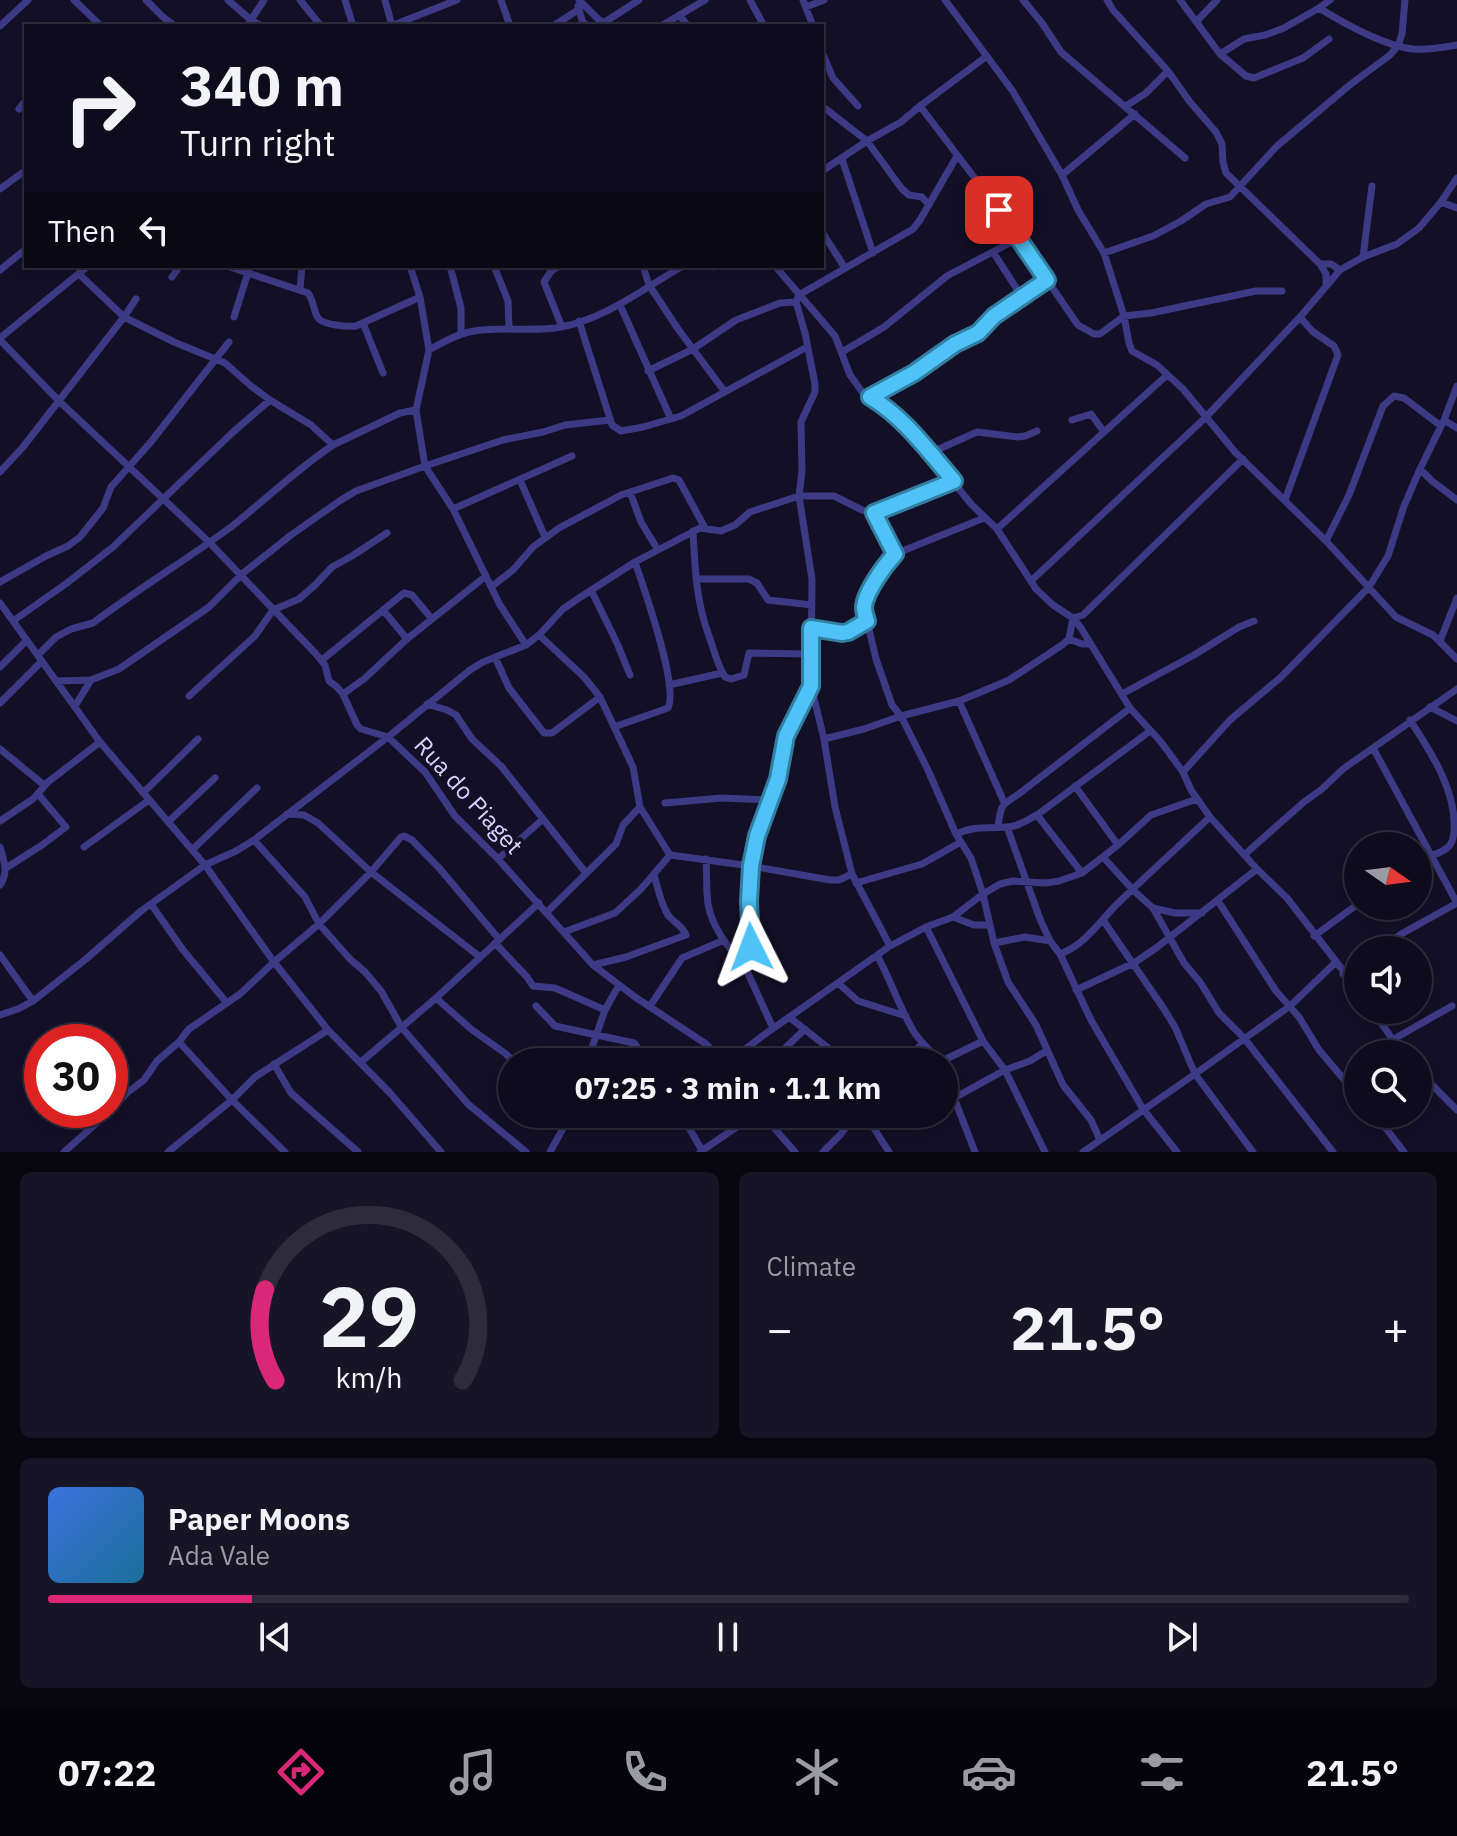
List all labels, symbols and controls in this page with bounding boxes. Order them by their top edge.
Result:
text: 340 m [180,49,344,121]
icon: right [48,56,152,160]
text: Turn right [180,119,336,166]
pin [965,176,1033,244]
icon: arrive [977,188,1021,232]
icon: left [132,208,176,252]
text: Then [48,211,116,250]
street label: Rua do Piaget [408,729,530,861]
north arrow [1344,832,1432,920]
map controls [1344,832,1432,1128]
position arrow [709,905,793,989]
button: sound [1344,936,1432,1024]
speed limit sign: 30 [24,1024,128,1128]
button: search [1344,1040,1432,1128]
text: 07:25 · 3 min · 1.1 km [575,1068,881,1107]
text: Climate [767,1249,856,1283]
text: 29 [319,1262,419,1370]
text: 21.5° [1010,1288,1165,1367]
text: − [767,1300,793,1357]
text: + [1383,1300,1409,1357]
text: km/h [336,1359,403,1396]
text: Paper Moons [168,1499,350,1538]
text: Ada Vale [168,1538,270,1572]
icon: previous [253,1615,297,1659]
icon: pause [706,1615,750,1659]
icon: next [1160,1615,1204,1659]
icon: directions [273,1744,329,1800]
icon: music [445,1744,501,1800]
icon: phone [617,1744,673,1800]
icon: climate [789,1744,845,1800]
icon: car [961,1744,1017,1800]
icon: filters [1134,1744,1190,1800]
text: 07:22 [58,1749,156,1796]
text: 21.5° [1306,1749,1399,1796]

